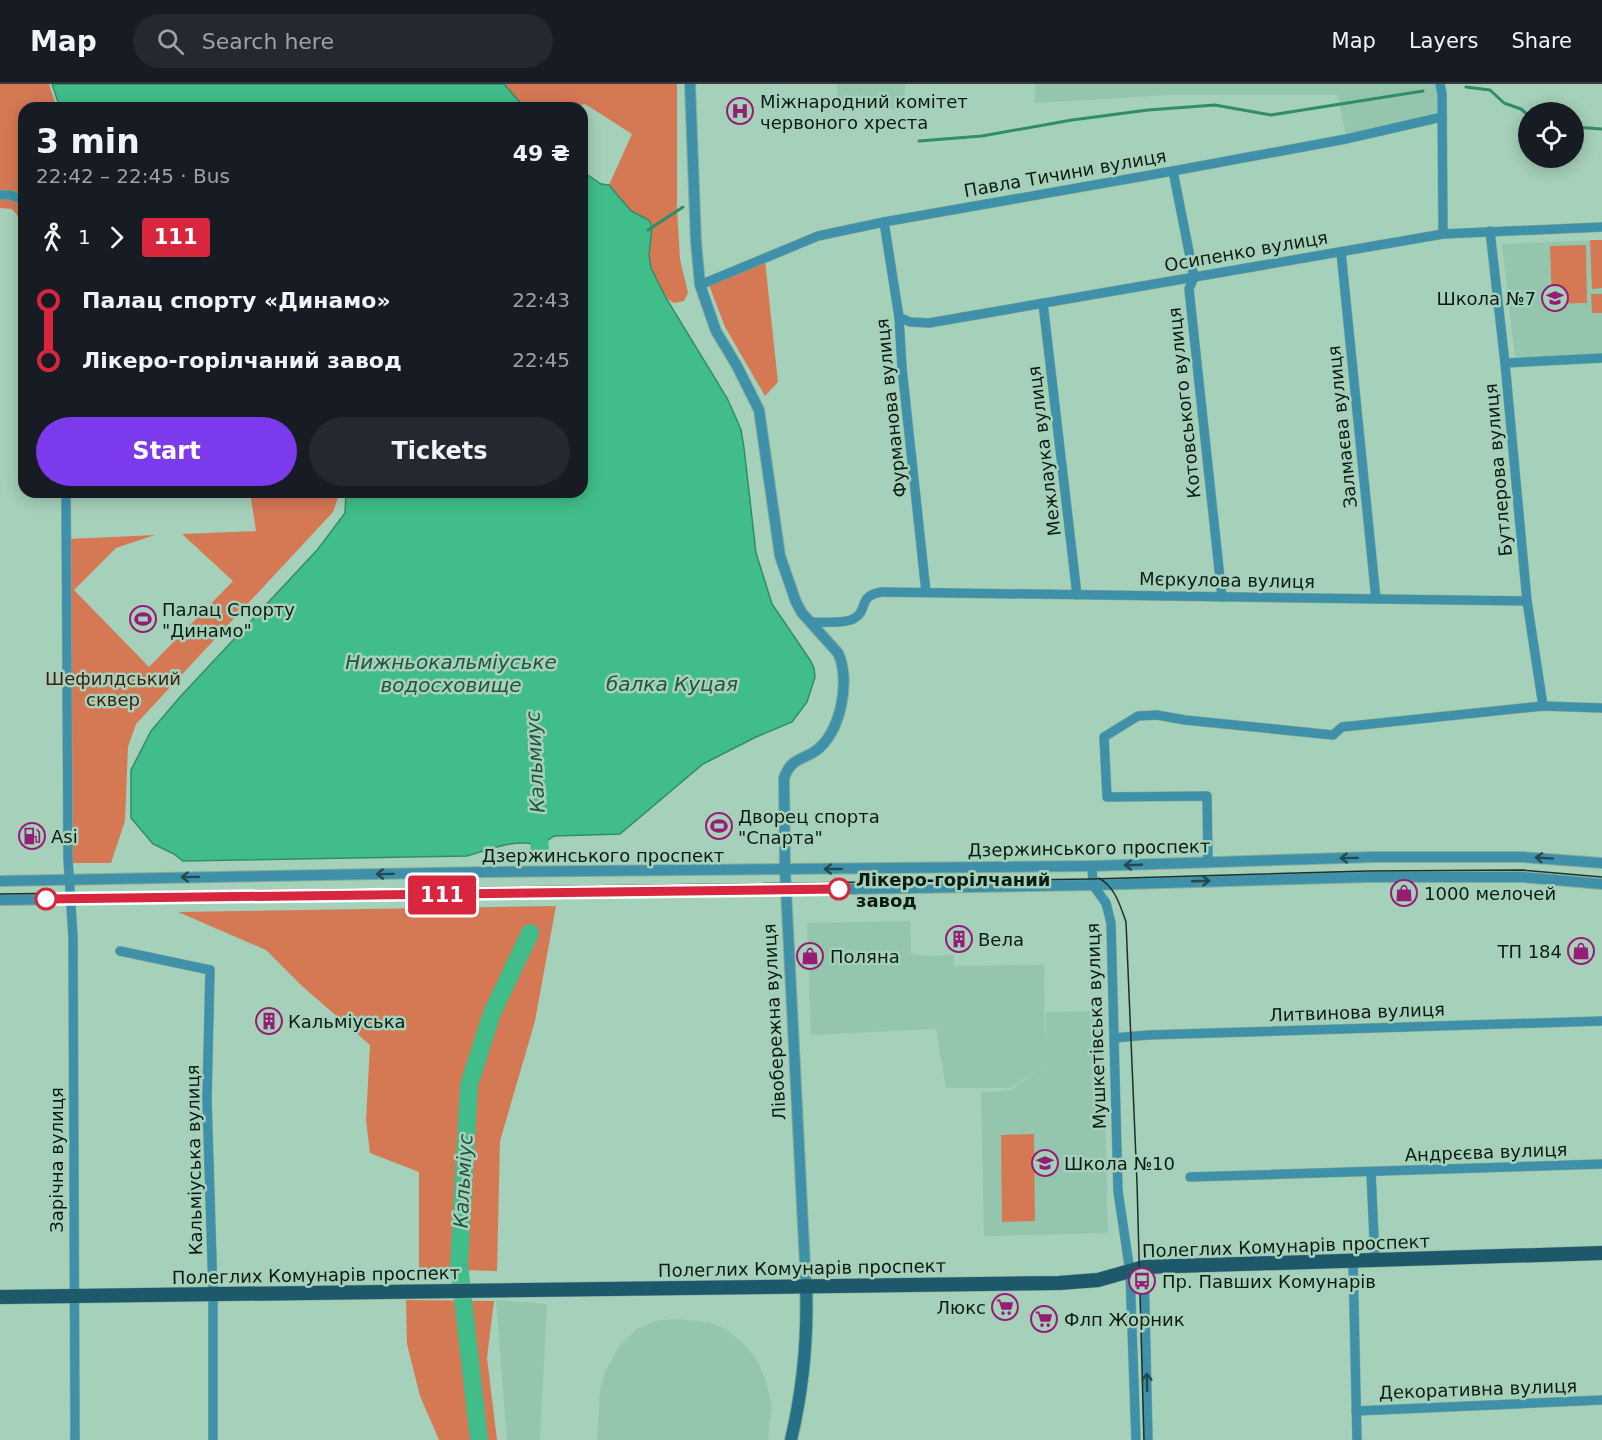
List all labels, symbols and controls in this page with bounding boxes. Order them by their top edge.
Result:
search box [133,14,553,68]
text: Map [30,25,97,58]
icon: search [154,25,187,58]
text: Search here [202,29,334,54]
text: Map [1332,29,1376,53]
text: Layers [1409,29,1478,53]
text: Share [1511,29,1572,53]
place label: Міжнародний комітет червоного хреста [760,91,968,133]
hospital icon: Міжнародний комітет червоного хреста [725,96,755,126]
map controls [1518,102,1584,168]
button: locate [1518,102,1584,168]
text: 3 min [36,122,140,161]
text: 49 ₴ [513,141,570,166]
street label: Павла Тичини вулиця [962,145,1168,201]
text: 22:42 – 22:45 · Bus [36,164,230,188]
icon: walk [36,221,69,254]
icon: forward [100,221,133,254]
text: 1 [78,225,91,249]
text: 111 [154,225,198,249]
street label: Осипенко вулиця [1163,226,1329,276]
school or university icon: Школа №7 [1540,283,1570,313]
text: Палац спорту «Динамо» [82,288,391,313]
text: 22:43 [512,288,570,312]
place label: Школа №7 [1436,288,1536,309]
street label: Котовського вулиця [1164,306,1204,500]
street label: Фурманова вулиця [871,317,911,499]
street label: Залмаєва вулиця [1323,345,1361,509]
text: Лікеро-горілчаний завод [82,348,402,373]
text: 22:45 [512,348,570,372]
street label: Межлаука вулиця [1023,365,1065,537]
street label: Бутлерова вулиця [1480,383,1516,557]
button: Start [36,417,297,486]
button: Tickets [309,417,570,486]
street label: Мєркулова вулиця [1139,568,1315,592]
place label: Палац Спорту "Динамо" [162,599,295,641]
sports icon: Палац Спорту "Динамо" [128,604,158,634]
water label: Нижньокальміуське водосховище [345,650,557,697]
park label: Шефилдський сквер [45,668,181,710]
water label: балка Куцая [606,672,738,696]
water label: Кальмиус [520,710,550,814]
place label: Дворец спорта "Спарта" [738,806,880,848]
sports icon: Дворец спорта "Спарта" [704,811,734,841]
fuel station icon: Asi [17,821,47,851]
place label: Asi [51,826,78,847]
street label: Дзержинського проспект [967,835,1211,861]
street label: Дзержинського проспект [482,845,724,866]
one-way arrow [1339,852,1359,864]
one-way arrow [1534,852,1554,863]
one-way arrow [1123,859,1143,870]
one-way arrow [823,863,843,875]
one-way arrow [376,868,396,880]
place label: Лікеро-горілчаний завод [856,869,1050,911]
one-way arrow [181,872,201,883]
one-way arrow [1191,875,1211,887]
line badge: 111 [408,876,476,914]
marker: Лікеро-горілчаний завод [828,878,850,900]
shop icon: 1000 мелочей [1389,878,1419,908]
text: 111 [420,883,464,907]
place label: 1000 мелочей [1424,883,1556,904]
unlabelled marker [35,888,57,910]
street label: Лівобережна вулиця [758,923,790,1121]
street label: Мушкетівська вулиця [1082,923,1110,1129]
building icon: Вела [944,924,974,954]
place label: Вела [978,929,1024,950]
shop icon: ТП 184 [1566,936,1596,966]
shop icon: Поляна [795,941,825,971]
place label: ТП 184 [1496,941,1562,962]
place label: Поляна [830,946,900,967]
street label: Литвинова вулиця [1269,998,1445,1026]
building icon: Кальміуська [254,1006,284,1036]
place label: Кальміуська [288,1011,406,1032]
street label: Кальміуська вулиця [182,1064,206,1256]
street label: Зарічна вулиця [46,1087,67,1233]
water label: Кальміус [449,1133,477,1229]
street label: Андрєєва вулиця [1404,1139,1568,1165]
school or university icon: Школа №10 [1030,1148,1060,1178]
place label: Школа №10 [1064,1153,1175,1174]
street label: Полеглих Комунарів проспект [1142,1230,1430,1262]
street label: Полеглих Комунарів проспект [658,1255,946,1281]
street label: Полеглих Комунарів проспект [172,1262,460,1288]
bus stop icon: Пр. Павших Комунарiв [1127,1266,1157,1296]
place label: Пр. Павших Комунарiв [1162,1271,1376,1292]
supermarket icon: Люкс [990,1292,1020,1322]
place label: Люкс [937,1297,986,1318]
supermarket icon: Флп Жорник [1029,1304,1059,1334]
place label: Флп Жорник [1064,1309,1185,1330]
one-way arrow [1141,1372,1153,1392]
street label: Декоративна вулиця [1379,1375,1577,1403]

